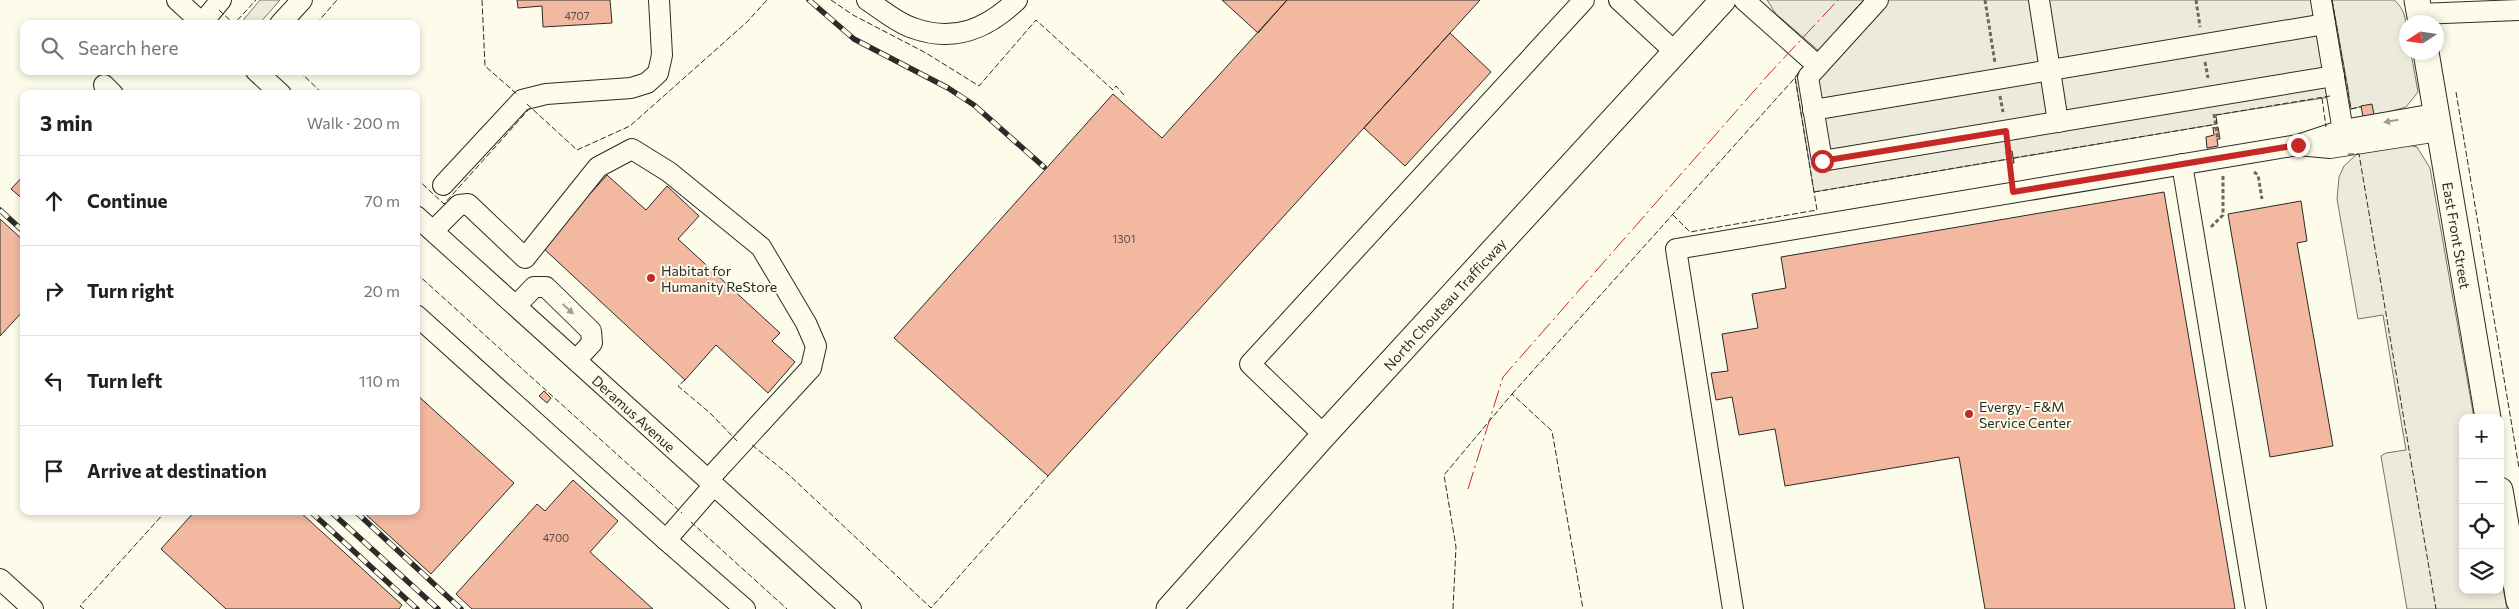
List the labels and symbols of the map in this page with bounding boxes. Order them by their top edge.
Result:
house number: 4707 [564,9,590,22]
north arrow [2399,15,2444,60]
one-way arrow [2383,118,2399,126]
route end [2287,134,2310,157]
route start [1811,150,1834,173]
street label: East Front Street [2440,181,2475,290]
house number: 1301 [1113,232,1135,245]
street label: North Chouteau Trafficway [1380,234,1509,373]
place label: Habitat for Humanity ReStore [661,262,777,295]
marker: Habitat for Humanity ReStore [645,272,657,284]
one-way arrow [562,303,574,315]
street label: Deramus Avenue [589,371,679,455]
place label: Evergy - F&M Service Center [1979,398,2072,431]
marker: Evergy - F&M Service Center [1963,408,1975,420]
house number: 4700 [543,531,569,544]

